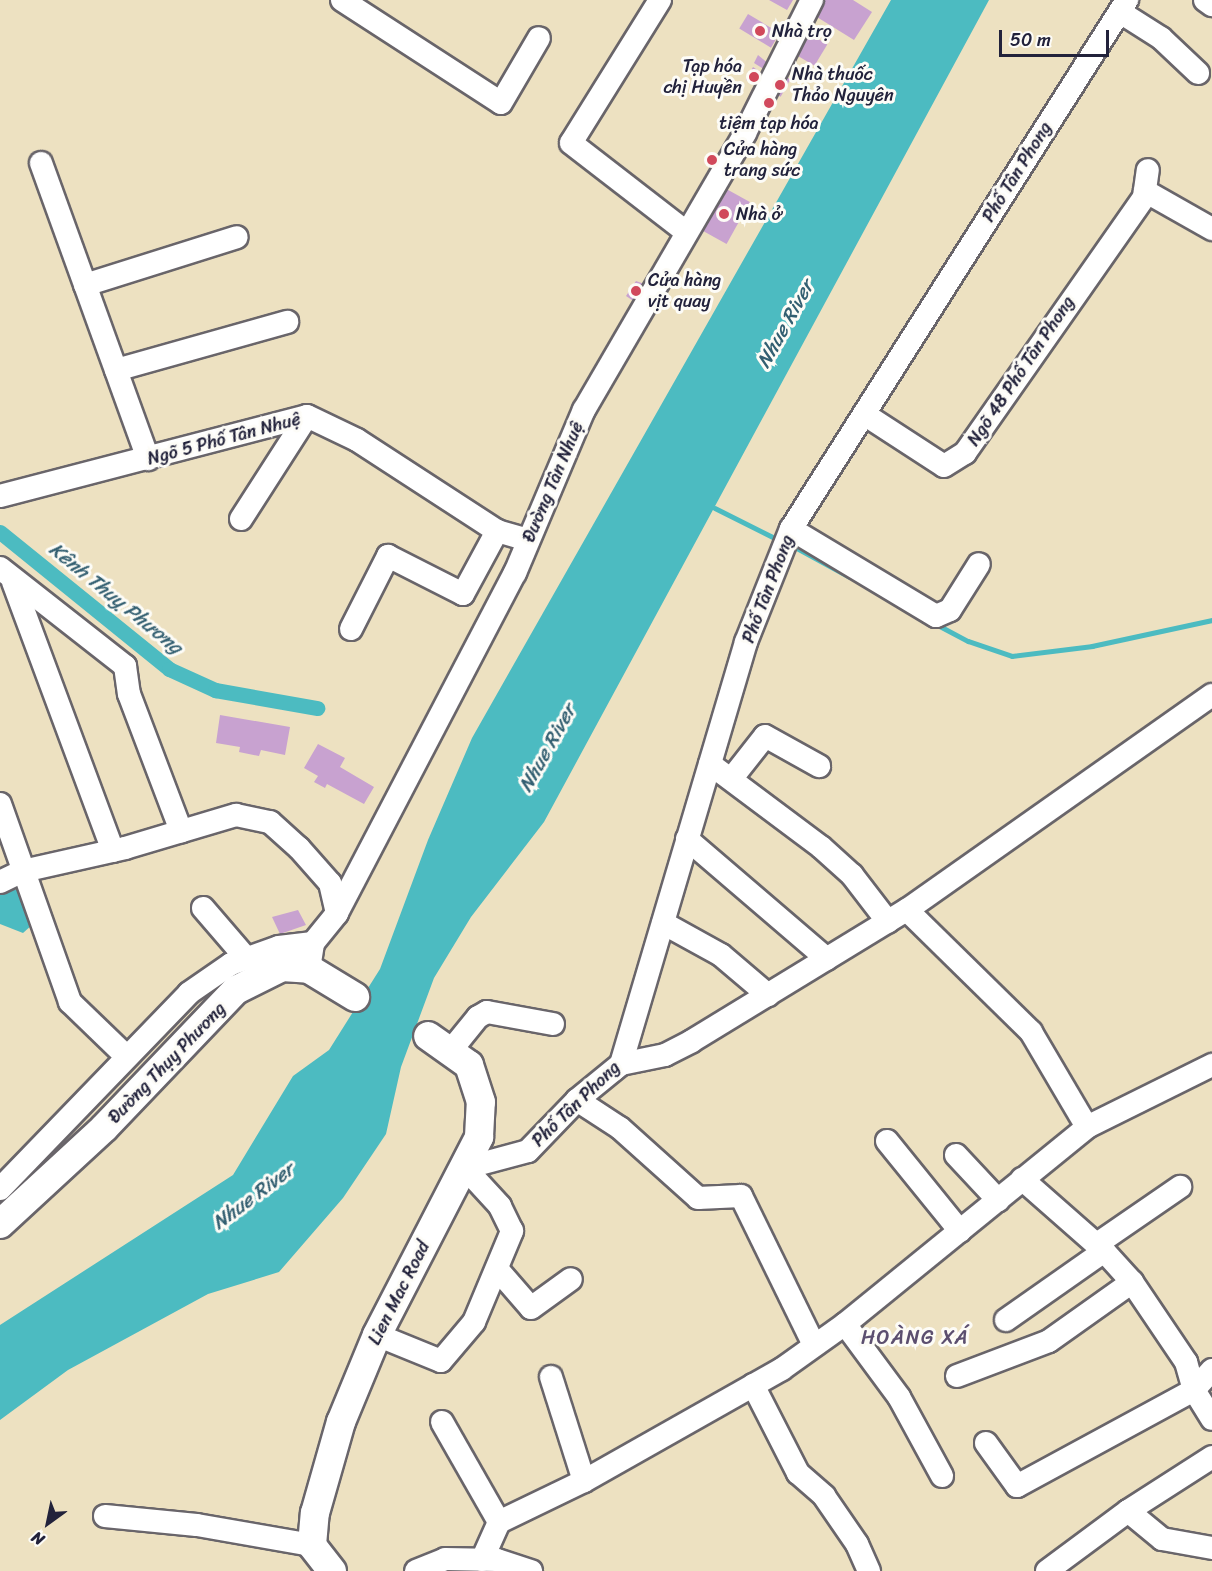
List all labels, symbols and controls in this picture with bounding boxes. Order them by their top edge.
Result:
scale bar [1002,18,1112,56]
place label: Nhà trọ [772,20,832,42]
marker: Nhà trọ [753,24,767,38]
text: 50 m [1010,24,1051,56]
place label: Tạp hóa chị Huyền [663,56,742,98]
place label: Nhà thuốc Thảo Nguyên [792,64,894,106]
marker: Tạp hóa chị Huyền [747,70,761,84]
marker: Nhà thuốc Thảo Nguyên [773,78,787,92]
marker: tiệm tạp hóa [762,96,776,110]
place label: tiệm tạp hóa [719,112,819,134]
street label: Phố Tân Phong [978,118,1056,226]
place label: Cửa hàng trang sức [724,139,800,182]
marker: Cửa hàng trang sức [705,153,719,167]
place label: Nhà ở [736,203,782,225]
marker: Nhà ở [717,207,731,221]
place label: Cửa hàng vịt quay [648,270,721,312]
water label: Nhue River [751,276,819,372]
marker: Cửa hàng vịt quay [629,284,643,298]
street label: Ngõ 48 Phố Tân Phong [963,292,1079,450]
street label: Ngõ 5 Phố Tân Nhuệ [145,408,303,470]
street label: Đường Tân Nhuệ [518,419,588,545]
street label: Phố Tân Phong [737,532,799,646]
water label: Kênh Thuỵ Phương [44,537,188,659]
water label: Nhue River [513,700,581,796]
street label: Đường Thụy Phương [104,998,230,1128]
street label: Phố Tân Phong [527,1057,625,1151]
water label: Nhue River [207,1158,299,1234]
street label: Lien Mac Road [364,1238,434,1348]
district label: HOÀNG XÁ [861,1325,969,1349]
north arrow [18,1493,78,1553]
text: N [25,1523,50,1554]

